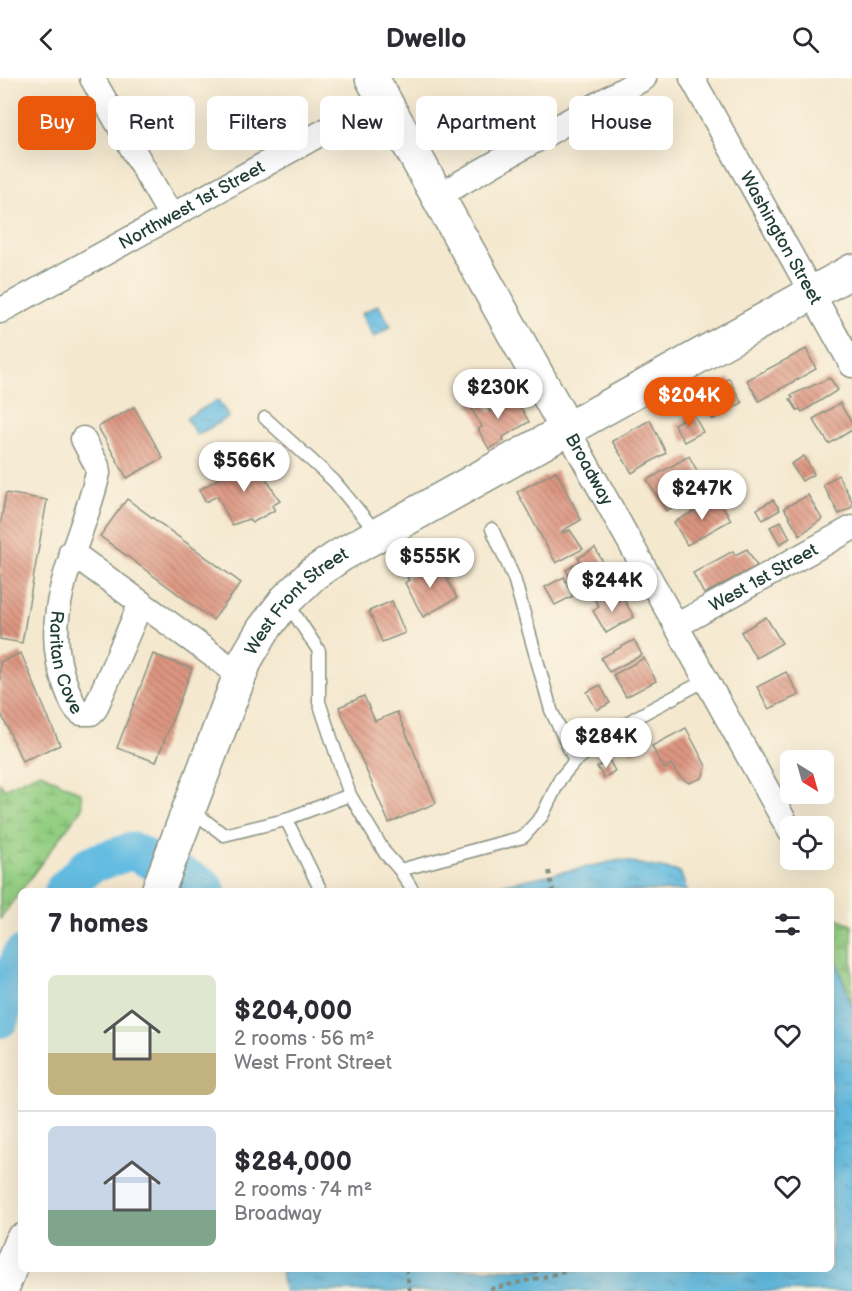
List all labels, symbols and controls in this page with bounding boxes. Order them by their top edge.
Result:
icon: back [30,23,63,56]
text: Dwello [386,23,466,55]
icon: search [789,23,822,56]
chip: Buy [18,96,96,150]
chip: Rent [108,96,195,150]
chip: Filters [207,96,308,150]
chip: New [320,96,404,150]
chip: Apartment [416,96,557,150]
chip: House [569,96,673,150]
street label: Northwest 1st Street [115,156,269,254]
street label: Washington Street [735,168,826,309]
pin: $230K [456,369,540,420]
text: $230K [467,376,529,400]
pin: $204K [647,377,731,428]
text: $204K [658,384,720,408]
street label: Broadway [561,430,618,510]
pin: $566K [202,442,286,493]
text: $566K [213,449,275,473]
pin: $247K [660,470,744,521]
text: $247K [672,477,732,501]
pin: $555K [388,538,472,589]
street label: West 1st Street [706,539,822,616]
street label: West Front Street [241,543,352,659]
text: $555K [399,545,461,569]
pin: $244K [570,562,654,613]
text: $244K [581,569,643,593]
street label: Raritan Cove [45,609,87,719]
pin: $284K [564,718,648,769]
text: $284K [575,725,637,749]
north arrow [780,750,834,804]
map controls [780,750,834,870]
button: locate [780,816,834,870]
icon: filters [771,908,804,941]
text: 7 homes [48,909,148,940]
text: $204,000 [234,996,352,1027]
icon: home [96,999,168,1071]
icon: heart [771,1019,804,1052]
text: 2 rooms · 56 m² [234,1027,374,1051]
text: West Front Street [234,1051,392,1075]
text: $284,000 [234,1147,352,1178]
icon: home [96,1150,168,1222]
icon: heart [771,1170,804,1203]
text: 2 rooms · 74 m² [234,1178,372,1202]
text: Broadway [234,1202,322,1226]

